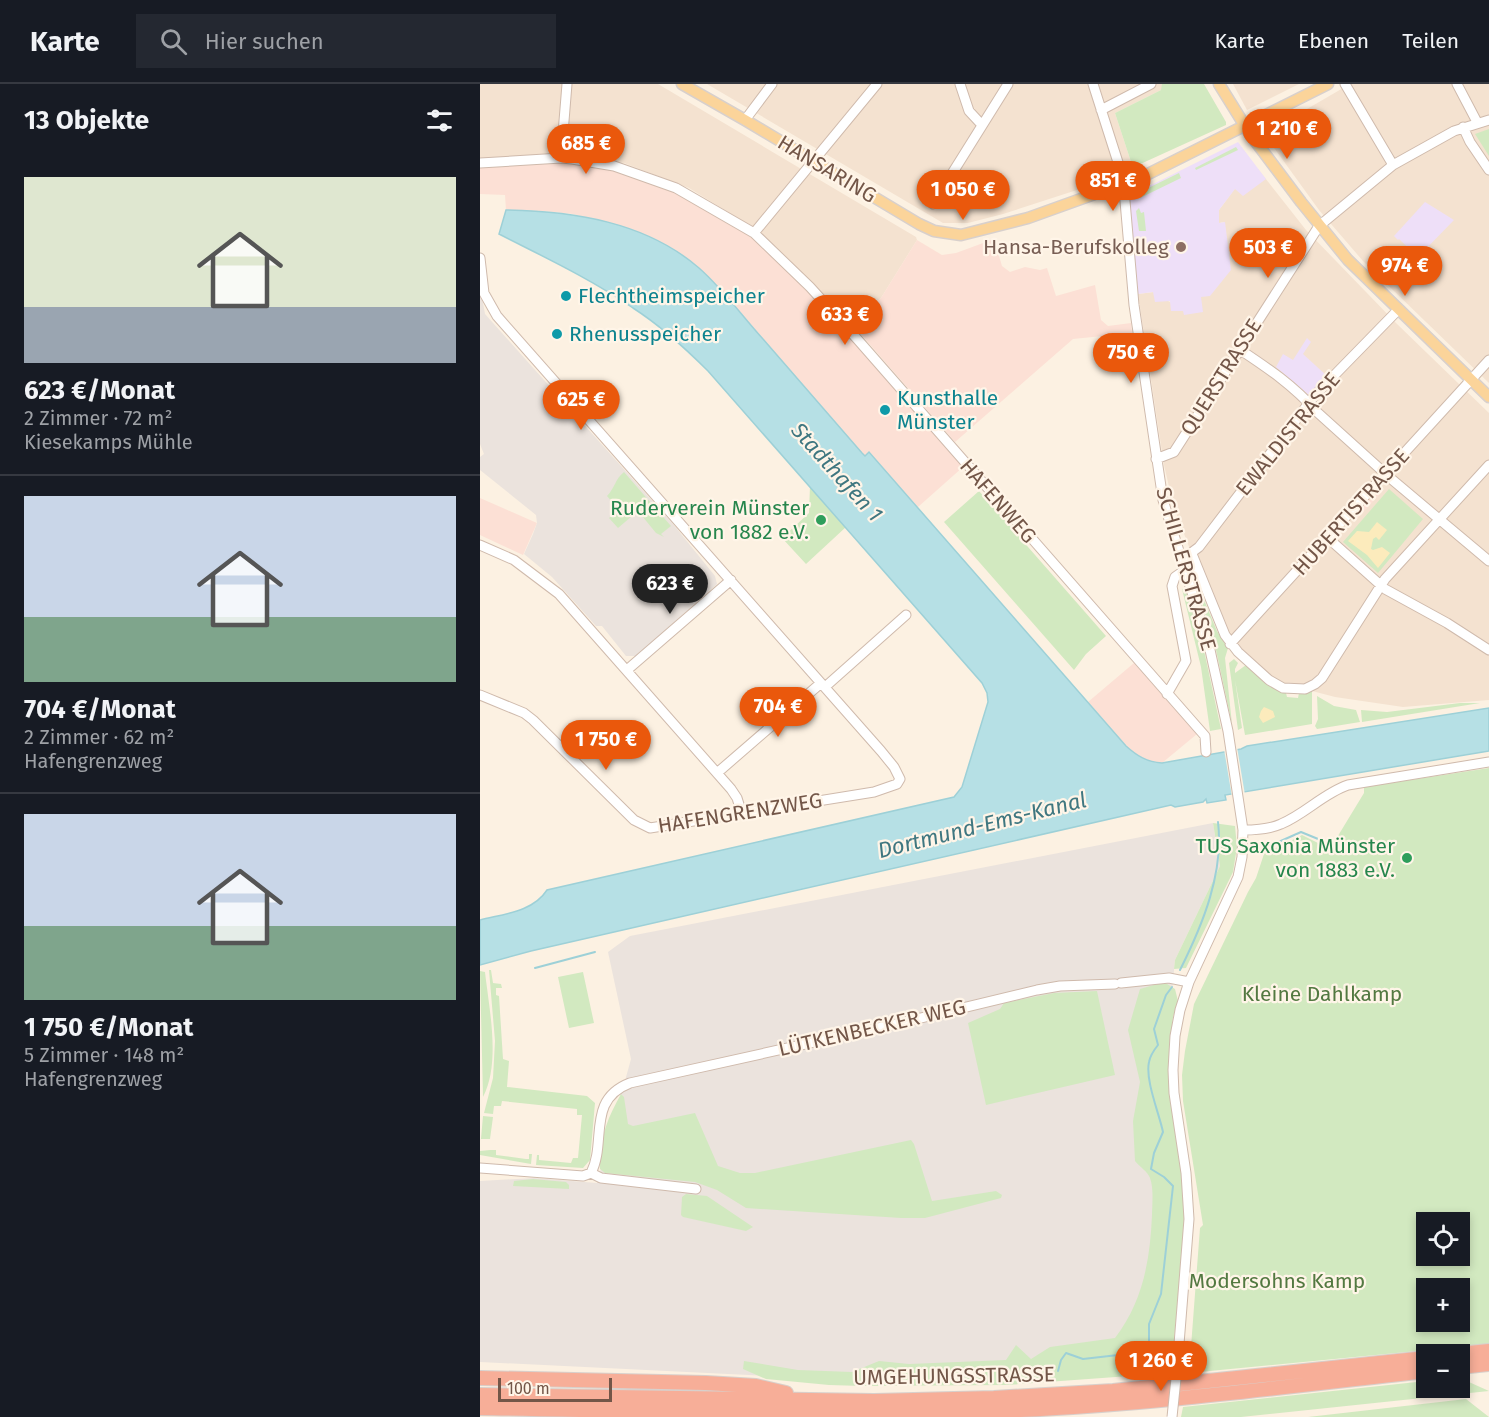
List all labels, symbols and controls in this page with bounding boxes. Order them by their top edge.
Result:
search box [136,14,556,68]
text: Karte [30,25,100,58]
icon: search [157,25,190,58]
text: Hier suchen [205,28,324,55]
text: Karte [1214,28,1265,54]
text: Ebenen [1298,28,1369,54]
text: Teilen [1402,28,1459,54]
icon: filters [423,104,456,137]
text: 13 Objekte [24,105,149,136]
pin: 1 210 € [1232,109,1342,160]
text: 1 210 € [1256,116,1318,140]
pin: 685 € [544,124,628,175]
street label: HANSARING [773,129,881,209]
text: 685 € [561,131,611,155]
pin: 851 € [1071,161,1155,212]
text: 851 € [1089,168,1137,192]
pin: 1 050 € [908,170,1018,221]
text: 1 050 € [931,177,995,201]
icon: home [186,216,294,324]
pin: 503 € [1226,228,1310,279]
place label: Hansa-Berufskolleg [983,234,1169,260]
text: 503 € [1243,235,1293,259]
marker: Hansa-Berufskolleg [1174,240,1188,254]
pin: 974 € [1363,246,1447,297]
text: 974 € [1381,253,1429,277]
place label: Flechtheimspeicher [578,283,765,309]
marker: Flechtheimspeicher [559,289,573,303]
pin: 633 € [803,295,887,346]
text: 633 € [821,302,869,326]
street label: QUERSTRASSE [1175,314,1267,440]
place label: Rhenusspeicher [569,321,721,347]
marker: Rhenusspeicher [550,327,564,341]
pin: 750 € [1089,333,1173,384]
text: 750 € [1107,340,1155,364]
street label: EWALDISTRASSE [1230,367,1346,501]
text: 623 €/Monat [24,375,175,406]
pin: 625 € [539,380,623,431]
place label: Kunsthalle Münster [897,385,998,435]
text: 625 € [557,387,605,411]
marker: Kunsthalle Münster [878,403,892,417]
text: 2 Zimmer · 72 m² [24,406,172,430]
water label: Stadthafen 1 [785,416,889,527]
text: Kiesekamps Mühle [24,430,193,454]
street label: HUBERTISTRASSE [1287,443,1415,581]
street label: HAFENWEG [954,453,1042,549]
street label: SCHILLERSTRASSE [1150,484,1222,654]
place label: Ruderverein Münster von 1882 e.V. [610,495,809,545]
marker: Ruderverein Münster von 1882 e.V. [814,513,828,527]
icon: home [186,535,294,643]
pin: 623 € [628,564,712,615]
text: 623 € [646,571,694,595]
pin: 704 € [736,687,820,738]
text: 704 €/Monat [24,694,176,725]
text: 704 € [754,694,802,718]
pin: 1 750 € [551,720,661,771]
text: 2 Zimmer · 62 m² [24,725,174,749]
text: 1 750 € [575,727,637,751]
text: Hafengrenzweg [24,749,162,773]
water label: Dortmund-Ems-Kanal [875,786,1089,864]
street label: HAFENGRENZWEG [656,787,824,839]
place label: TUS Saxonia Münster von 1883 e.V. [1196,833,1395,883]
marker: TUS Saxonia Münster von 1883 e.V. [1400,851,1414,865]
icon: home [186,853,294,961]
park label: Kleine Dahlkamp [1242,981,1402,1007]
street label: LÜTKENBECKER WEG [776,994,968,1062]
text: 1 750 €/Monat [24,1012,193,1043]
text: 5 Zimmer · 148 m² [24,1043,184,1067]
text: Hafengrenzweg [24,1067,162,1091]
map controls [1416,1212,1470,1398]
button: locate [1416,1212,1470,1266]
park label: Modersohns Kamp [1189,1268,1365,1294]
button: + [1416,1278,1470,1332]
pin: 1 260 € [1106,1341,1216,1392]
button: − [1416,1344,1470,1398]
text: 1 260 € [1129,1348,1193,1372]
street label: UMGEHUNGSSTRASSE [853,1361,1055,1391]
scale bar [498,1375,612,1402]
text: 100 m [507,1379,550,1398]

